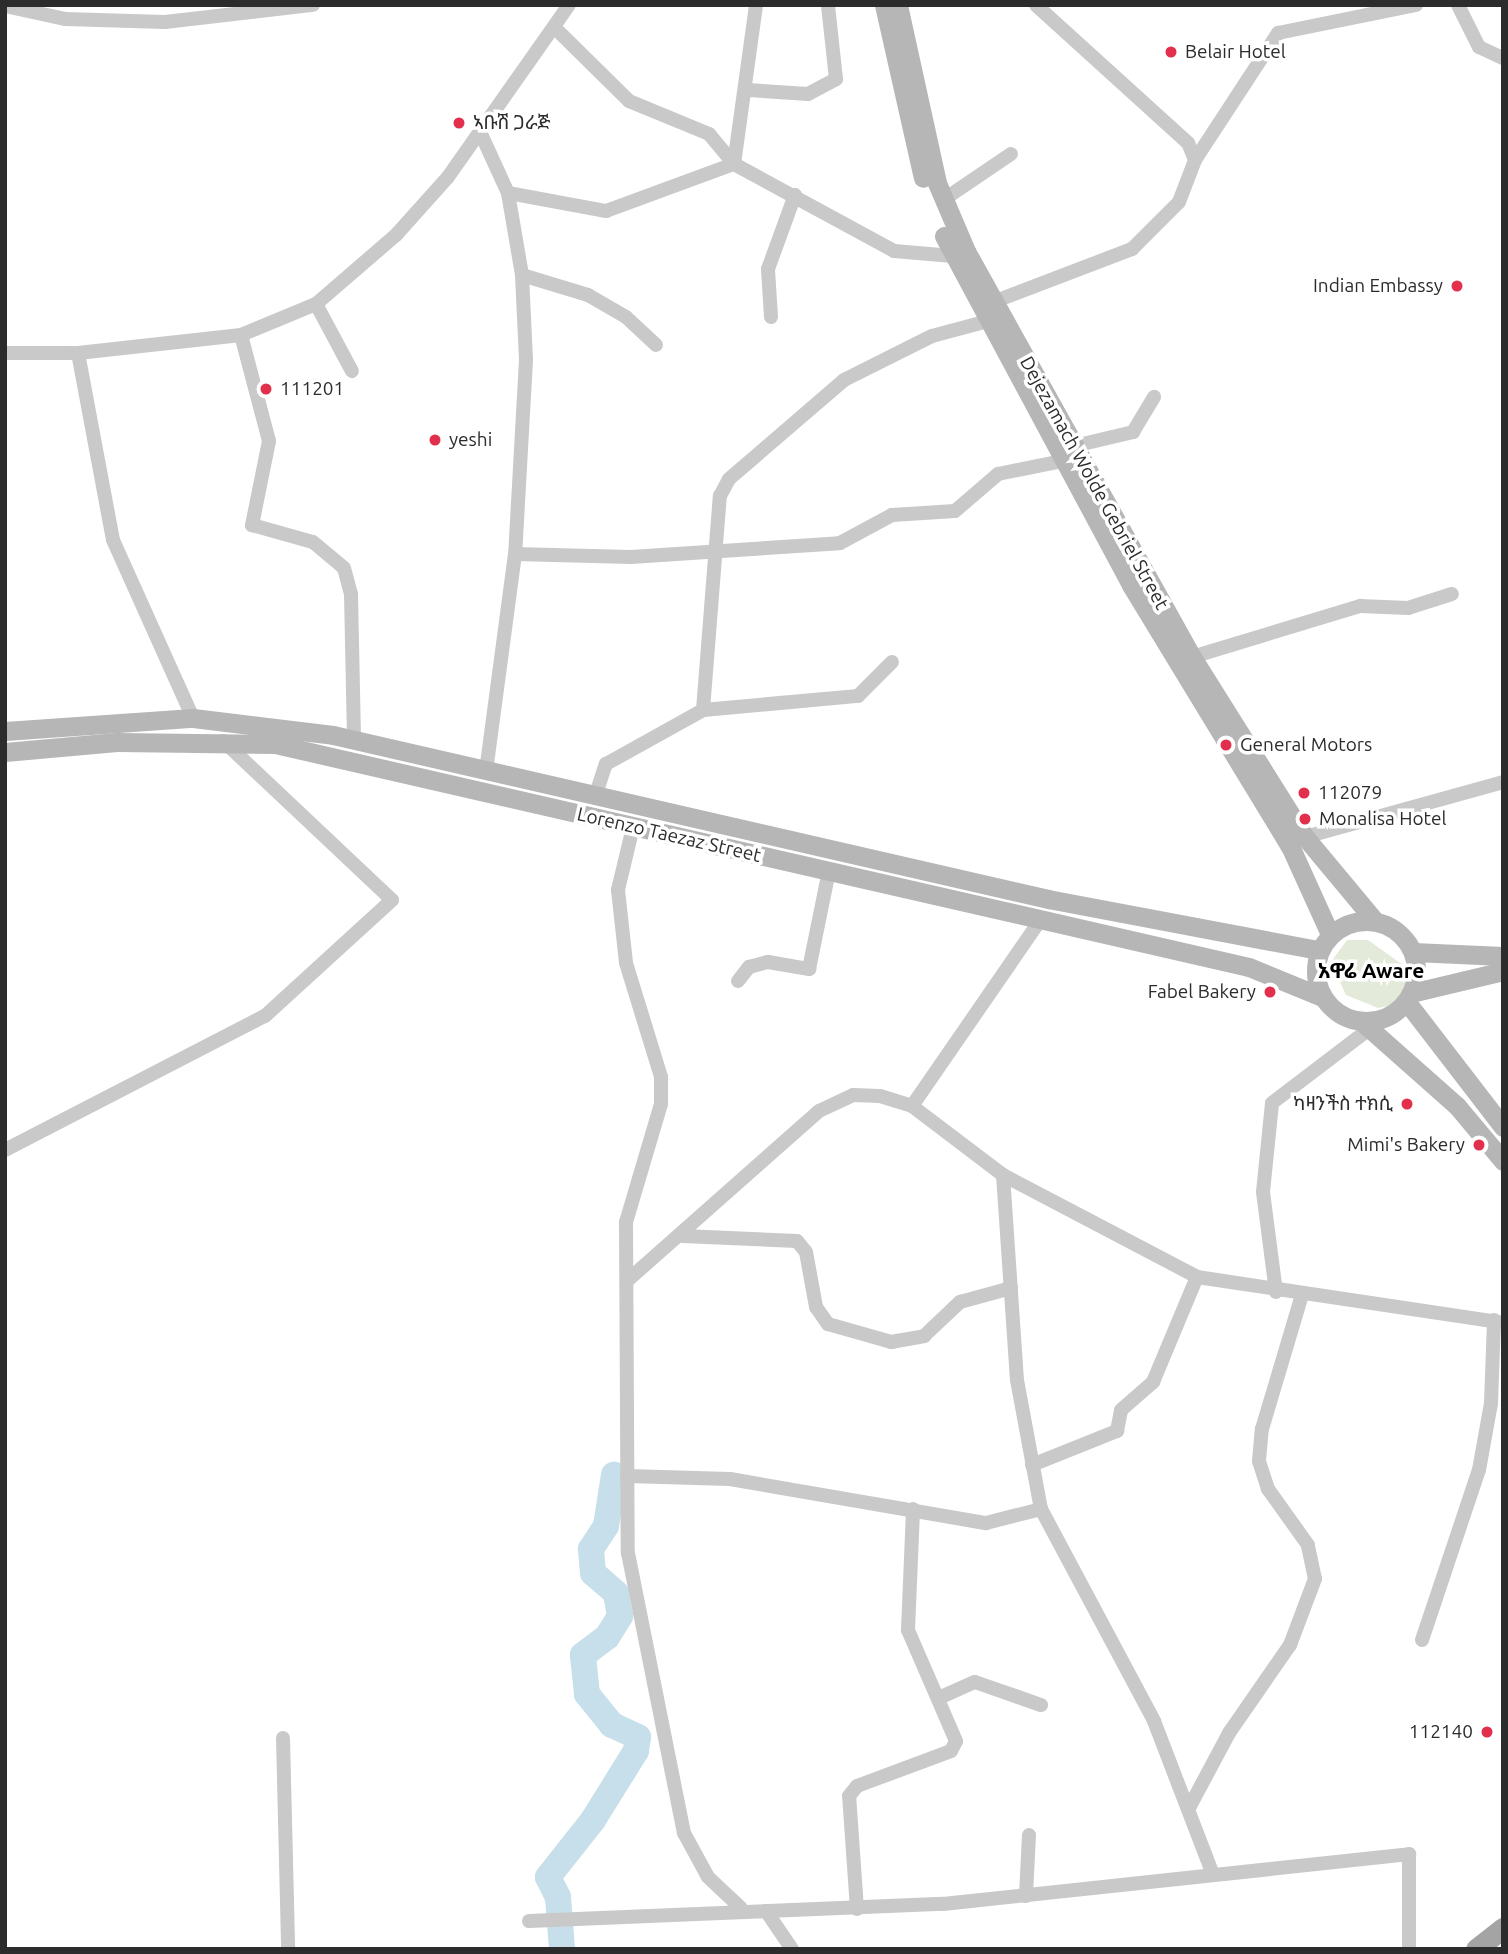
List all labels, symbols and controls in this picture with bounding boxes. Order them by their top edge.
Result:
place label: Belair Hotel [1185,41,1286,63]
marker: Belair Hotel [1163,44,1179,60]
place label: ኣቡሽ ጋራጅ [473,112,551,134]
marker: ኣቡሽ ጋራጅ [451,115,467,131]
place label: Indian Embassy [1313,275,1443,297]
marker: Indian Embassy [1449,278,1465,294]
street label: Dejezamach Wolde Gebriel Street [1015,352,1173,614]
place label: 111201 [280,378,344,400]
marker: 111201 [258,381,274,397]
place label: yeshi [449,429,492,451]
marker: yeshi [427,432,443,448]
place label: General Motors [1240,734,1372,756]
marker: General Motors [1218,737,1234,753]
place label: 112079 [1318,782,1382,804]
marker: 112079 [1296,785,1312,801]
street label: Lorenzo Taezaz Street [575,803,763,867]
place label: Monalisa Hotel [1319,808,1446,830]
marker: Monalisa Hotel [1297,811,1313,827]
district label: አዋሬ Aware [1318,957,1424,983]
place label: Fabel Bakery [1148,981,1256,1003]
marker: Fabel Bakery [1262,984,1278,1000]
place label: ካዛንችስ ተክሲ [1293,1093,1393,1115]
marker: ካዛንችስ ተክሲ [1399,1096,1415,1112]
place label: Mimi's Bakery [1347,1134,1465,1156]
marker: Mimi's Bakery [1471,1137,1487,1153]
place label: 112140 [1409,1721,1473,1743]
marker: 112140 [1479,1724,1495,1740]

